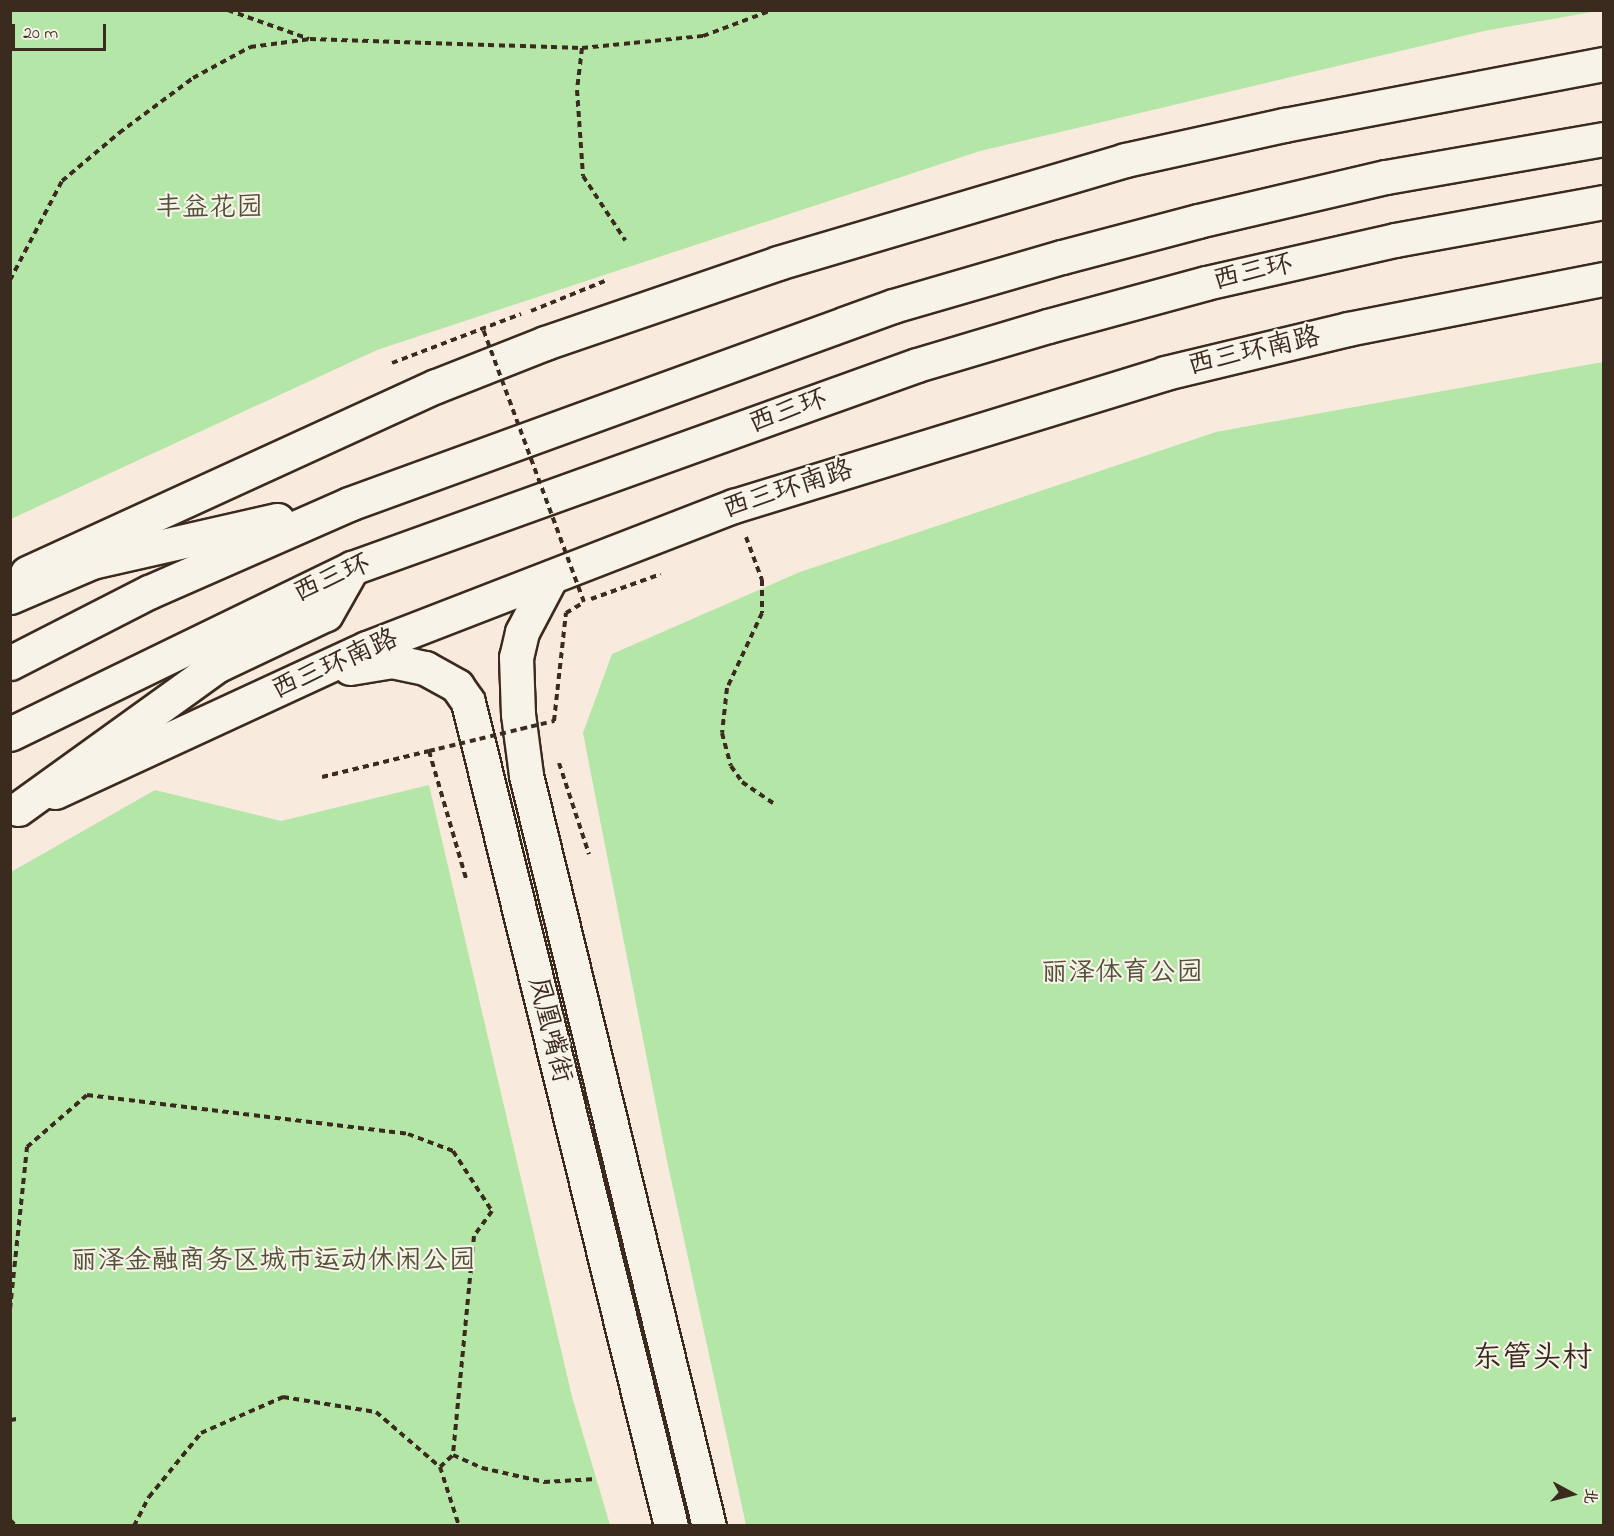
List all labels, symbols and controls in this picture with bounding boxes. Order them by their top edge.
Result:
scale bar [15,12,110,50]
text: 20 m [23,21,58,47]
park label: 丰益花园 [155,193,263,225]
street label: 西三环 [1210,248,1296,298]
street label: 西三环南路 [1185,321,1323,383]
street label: 西三环 [744,383,832,441]
street label: 西三环南路 [719,454,857,526]
street label: 西三环 [288,548,376,610]
street label: 西三环南路 [267,623,403,707]
park label: 丽泽体育公园 [1041,958,1203,990]
street label: 凤凰嘴街 [520,974,578,1086]
park label: 丽泽金融商务区城市运动休闲公园 [71,1246,475,1278]
district label: 东管头村 [1472,1341,1592,1377]
north arrow [1542,1464,1602,1524]
text: 北 [1577,1487,1603,1506]

